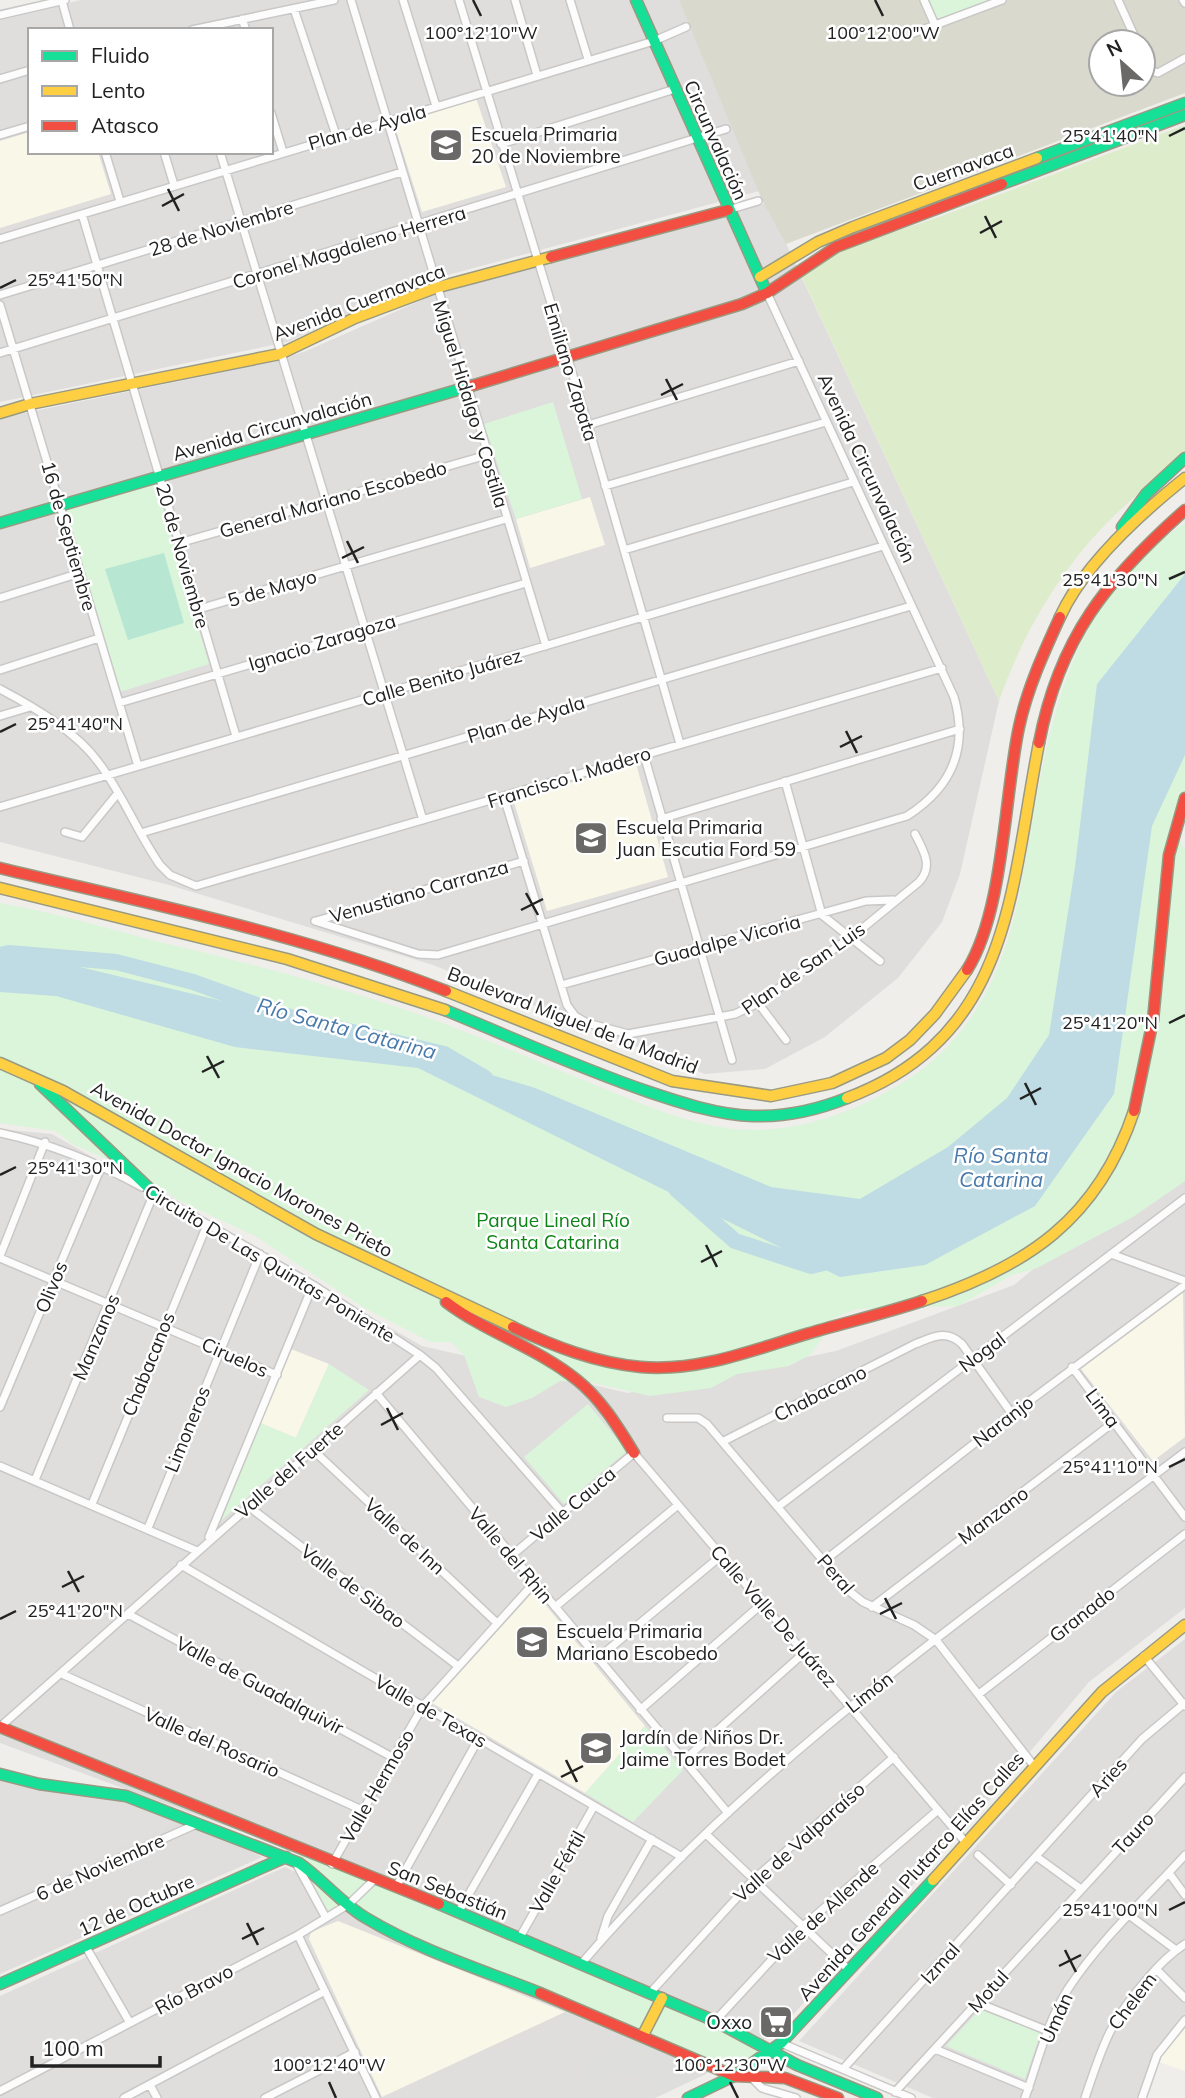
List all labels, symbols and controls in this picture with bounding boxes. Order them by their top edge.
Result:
text: 100°12'10"W [424,21,538,44]
text: 100°12'00"W [826,21,940,44]
legend [28,28,273,154]
north arrow [1087,28,1157,98]
text: N [1102,34,1126,62]
text: Fluido [91,42,150,68]
street label: Circunvalación [679,76,753,204]
text: Lento [91,77,145,103]
street label: Plan de Ayala [305,99,429,155]
text: Atasco [91,112,159,138]
place label: Escuela Primaria 20 de Noviembre [471,122,621,168]
text: 25°41'40"N [1062,124,1158,147]
school or university icon: Escuela Primaria 20 de Noviembre [427,126,465,164]
street label: Cuernavaca [909,138,1017,196]
street label: 28 de Noviembre [146,195,296,261]
street label: Coronel Magdaleno Herrera [229,200,469,294]
street label: Avenida Cuernavaca [269,258,449,346]
text: 25°41'50"N [27,268,123,291]
street label: Miguel Hidalgo y Costilla [428,297,514,511]
street label: Emiliano Zapata [539,300,603,444]
street label: Avenida Circunvalación [813,370,921,566]
street label: Avenida Circunvalación [170,386,374,466]
street label: General Mariano Escobedo [217,455,449,543]
street label: 16 de Septiembre [36,458,102,614]
street label: 20 de Noviembre [151,481,215,631]
street label: 5 de Mayo [225,564,319,612]
text: 25°41'30"N [1062,568,1158,591]
street label: Ignacio Zaragoza [245,608,399,676]
street label: Calle Benito Juárez [359,643,525,711]
street label: Plan de Ayala [464,690,588,748]
text: 25°41'40"N [27,712,123,735]
street label: Francisco I. Madero [484,741,654,813]
place label: Escuela Primaria Juan Escutia Ford 59 [616,815,796,861]
school or university icon: Escuela Primaria Juan Escutia Ford 59 [572,819,610,857]
street label: Venustiano Carranza [327,854,511,928]
street label: Guadalpe Vicoria [651,909,803,971]
street label: Plan de San Luis [737,916,869,1020]
street label: Boulevard Miguel de la Madrid [444,961,702,1079]
water label: Río Santa Catarina [255,992,439,1064]
text: 25°41'20"N [1062,1011,1158,1034]
street label: Avenida Doctor Ignacio Morones Prieto [87,1076,397,1262]
water label: Río Santa Catarina [954,1142,1048,1192]
text: 25°41'30"N [27,1156,123,1179]
street label: Circuito De Las Quintas Poniente [141,1179,399,1347]
park label: Parque Lineal Río Santa Catarina [476,1208,630,1254]
street label: Olivos [29,1257,73,1317]
street label: Manzanos [67,1290,125,1384]
street label: Chabacanos [116,1308,180,1420]
street label: Nogal [954,1327,1010,1377]
street label: Ciruelos [198,1332,272,1382]
street label: Chabacano [770,1359,870,1427]
street label: Limoneros [159,1382,215,1476]
street label: Lima [1080,1384,1126,1432]
street label: Naranjo [968,1390,1038,1452]
street label: Valle del Fuerte [230,1417,348,1523]
text: 25°41'10"N [1062,1455,1158,1478]
street label: Valle Cauca [526,1461,620,1547]
street label: Manzano [953,1481,1033,1549]
street label: Valle de Inn [360,1493,450,1579]
street label: Valle del Rhin [464,1502,558,1608]
street label: Valle de Sibao [296,1539,410,1633]
street label: Calle Valle De Juárez [705,1540,843,1692]
street label: Peral [812,1549,860,1599]
street label: Granado [1044,1581,1120,1647]
text: 25°41'20"N [27,1599,123,1622]
place label: Escuela Primaria Mariano Escobedo [556,1619,718,1665]
school or university icon: Escuela Primaria Mariano Escobedo [513,1623,551,1661]
street label: Valle de Guadalquivir [172,1631,348,1739]
street label: Limón [841,1666,897,1718]
street label: Valle de Texas [371,1669,491,1753]
street label: Valle del Rosario [140,1701,284,1783]
street label: Valle Hermoso [335,1725,419,1847]
place label: Jardín de Niños Dr. Jaime Torres Bodet [620,1725,786,1771]
school or university icon: Jardín de Niños Dr. Jaime Torres Bodet [577,1729,615,1767]
street label: Avenida General Plutarco Elías Calles [793,1746,1029,2006]
street label: Aries [1084,1752,1132,1802]
street label: Valle de Valparaíso [728,1777,870,1907]
street label: Tauro [1107,1807,1159,1859]
street label: Valle Fértil [524,1826,590,1918]
street label: 6 de Noviembre [32,1828,168,1906]
street label: San Sebastián [384,1855,512,1925]
street label: Valle de Allende [763,1856,883,1968]
street label: 12 de Octubre [74,1869,198,1941]
text: 25°41'00"N [1062,1898,1158,1921]
street label: Izmal [915,1937,965,1989]
street label: Río Bravo [151,1958,237,2020]
street label: Motul [963,1965,1013,2017]
street label: Chelem [1103,1967,1161,2035]
street label: Umán [1034,1989,1078,2047]
supermarket icon: Oxxo [757,2003,795,2041]
place label: Oxxo [706,2010,752,2034]
scale bar [32,2024,159,2068]
text: 100 m [42,2035,104,2061]
text: 100°12'40"W [272,2053,386,2076]
text: 100°12'30"W [673,2053,787,2076]

